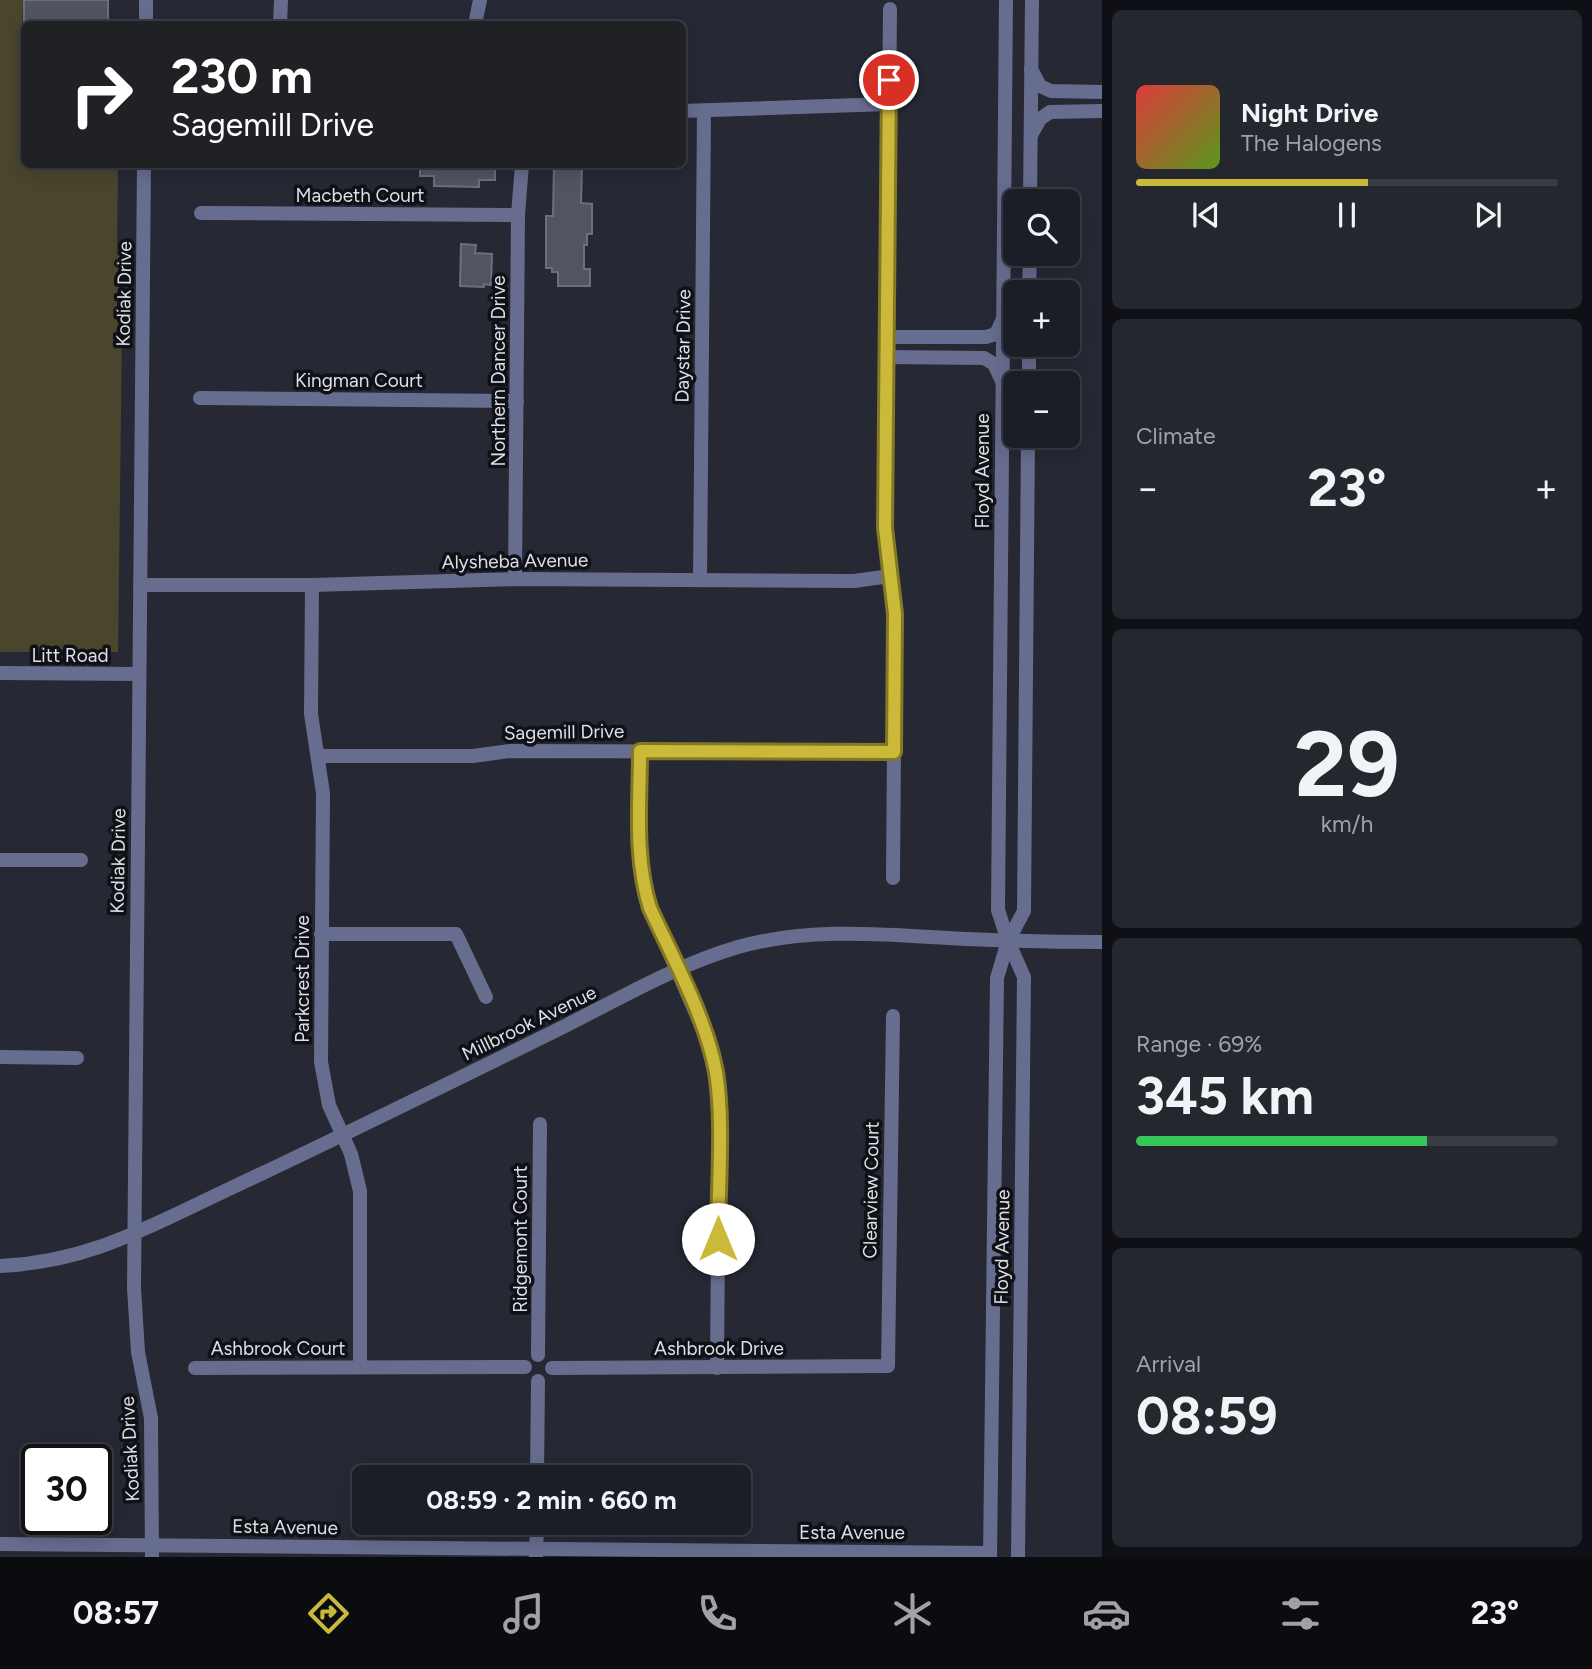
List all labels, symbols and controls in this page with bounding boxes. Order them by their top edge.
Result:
text: 230 m [171,46,313,105]
icon: right [56,49,147,140]
pin [859,50,919,110]
icon: arrive [870,61,908,99]
text: Night Drive [1241,97,1378,129]
text: Sagemill Drive [171,106,374,144]
text: The Halogens [1241,129,1382,157]
street label: Macbeth Court [296,184,424,207]
map controls [1003,189,1080,448]
button: search [1003,189,1080,266]
icon: previous [1187,196,1225,234]
icon: pause [1328,196,1366,234]
icon: next [1469,196,1507,234]
street label: Kodiak Drive [112,241,136,347]
street label: Northern Dancer Drive [487,275,510,467]
button: + [1003,280,1080,357]
street label: Daystar Drive [671,289,695,403]
street label: Kingman Court [295,369,423,392]
button: − [1003,371,1080,448]
street label: Floyd Avenue [971,413,994,529]
text: Climate [1136,422,1215,450]
text: 23° [1308,457,1386,519]
text: − [1136,465,1160,511]
text: + [1534,465,1558,511]
street label: Alysheba Avenue [441,548,589,574]
street label: Litt Road [31,644,109,667]
text: 29 [1294,710,1400,819]
street label: Sagemill Drive [504,719,624,745]
street label: Kodiak Drive [106,808,130,914]
text: km/h [1321,810,1373,838]
street label: Parkcrest Drive [291,915,314,1043]
street label: Millbrook Avenue [458,981,600,1065]
text: Range · 69% [1136,1030,1262,1058]
text: 345 km [1136,1065,1314,1127]
street label: Clearview Court [858,1121,884,1259]
street label: Ridgemont Court [509,1165,532,1313]
street label: Floyd Avenue [989,1189,1015,1305]
position arrow [681,1202,755,1276]
street label: Ashbrook Court [211,1337,345,1360]
street label: Ashbrook Drive [654,1337,784,1360]
text: Arrival [1136,1350,1201,1378]
text: 08:59 [1136,1385,1278,1447]
street label: Kodiak Drive [116,1396,144,1502]
speed limit sign: 30 [21,1444,112,1535]
text: 08:59 · 2 min · 660 m [426,1484,677,1516]
street label: Esta Avenue [232,1515,338,1539]
street label: Esta Avenue [799,1521,905,1544]
icon: directions [304,1589,353,1638]
icon: music [499,1589,548,1638]
icon: phone [693,1589,742,1638]
icon: climate [888,1589,937,1638]
icon: car [1082,1589,1131,1638]
icon: filters [1276,1589,1325,1638]
text: 08:57 [73,1594,159,1632]
text: 23° [1471,1594,1519,1632]

